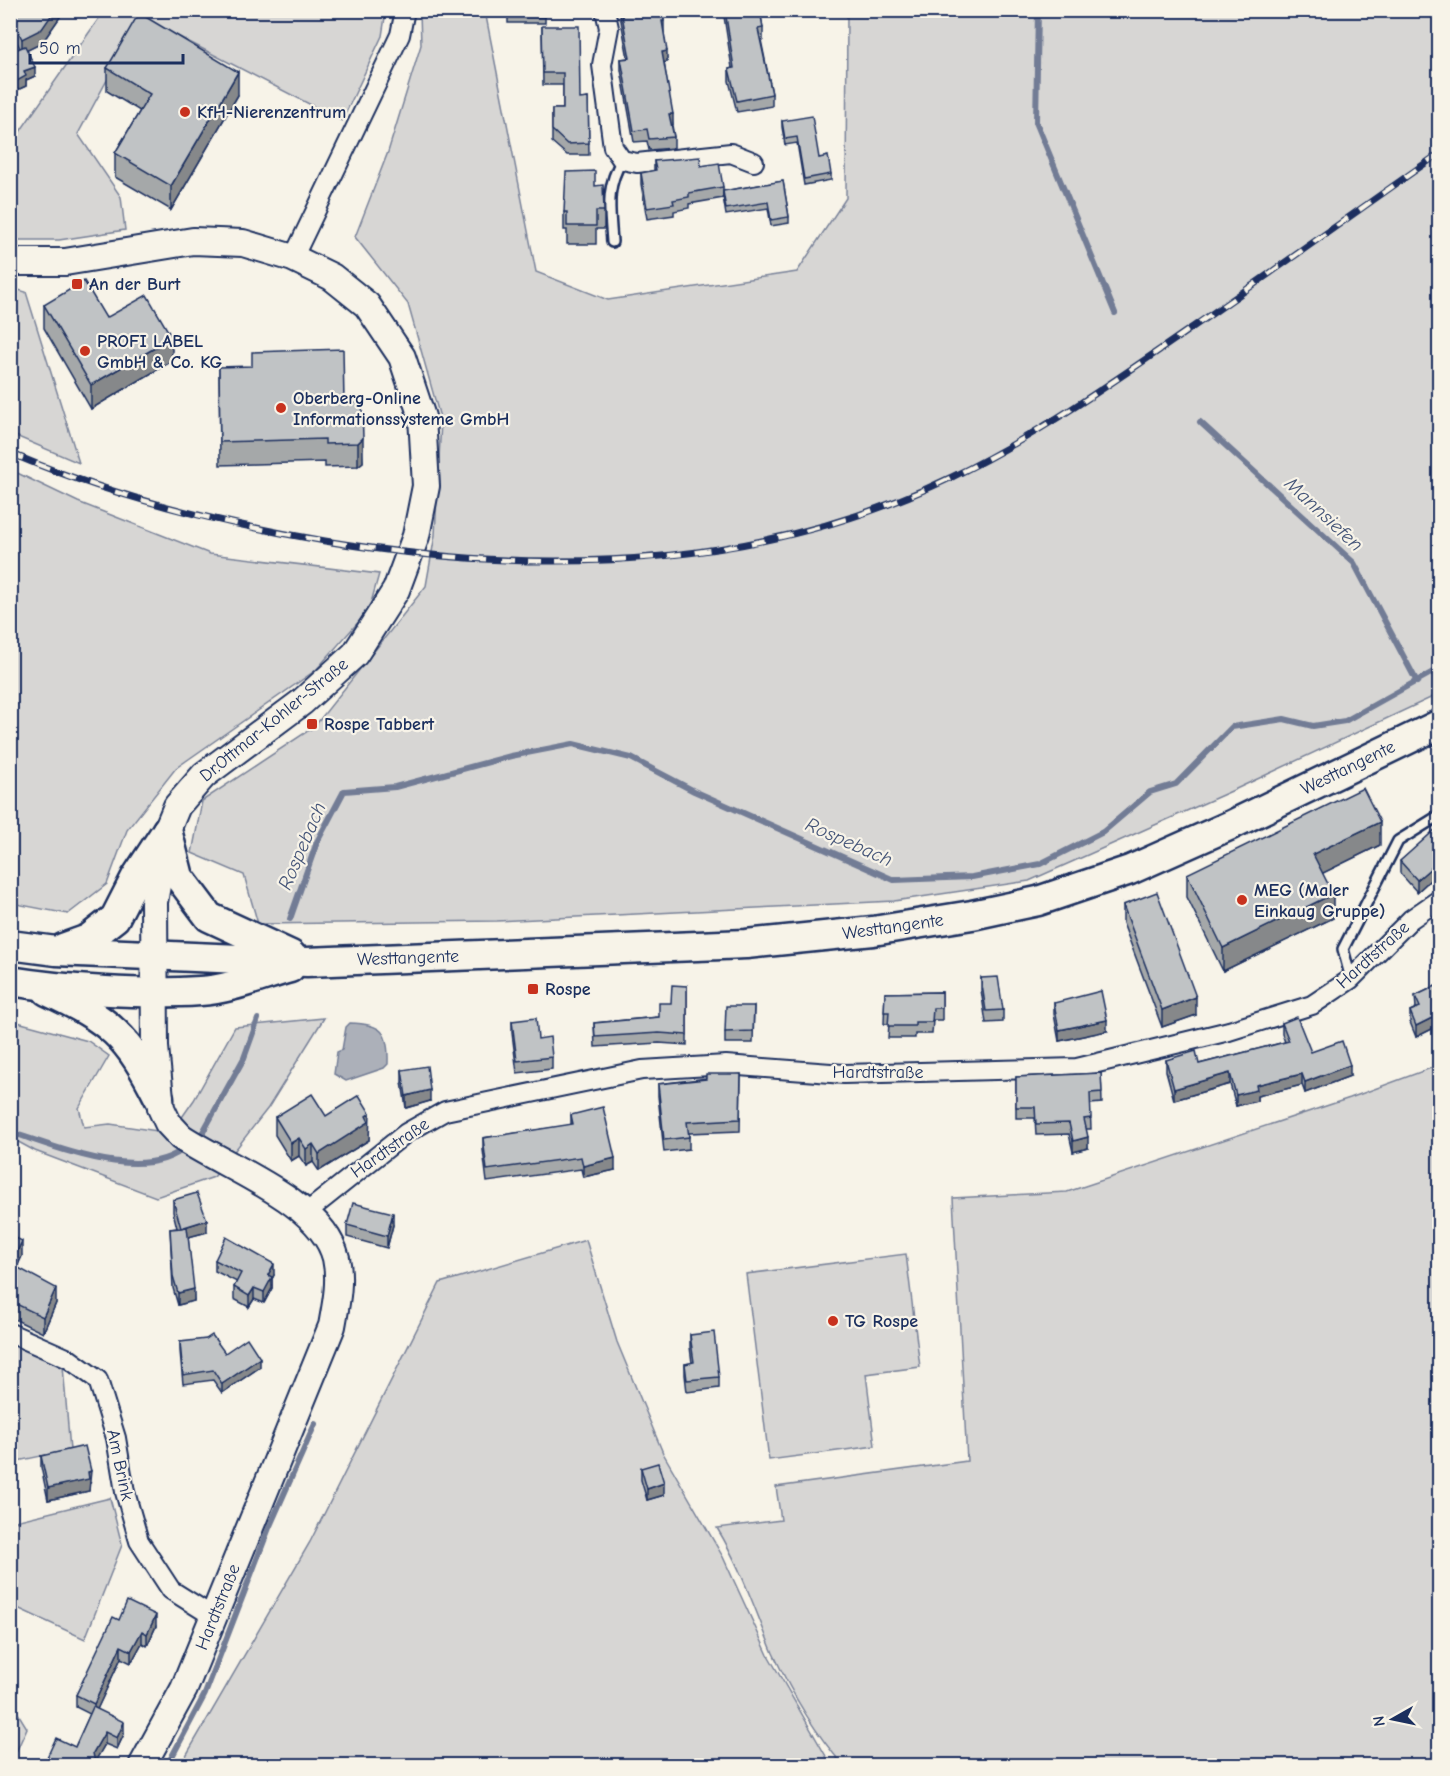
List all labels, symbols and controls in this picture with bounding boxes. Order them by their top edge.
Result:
scale bar [30,27,183,65]
text: 50 m [39,38,81,59]
place label: KfH-Nierenzentrum [197,102,346,123]
marker: KfH-Nierenzentrum [178,105,192,119]
place label: An der Burt [89,274,182,295]
marker: An der Burt [70,277,84,291]
place label: PROFI LABEL GmbH & Co. KG [97,331,223,373]
marker: PROFI LABEL GmbH & Co. KG [78,344,92,358]
place label: Oberberg-Online Informationssysteme GmbH [293,388,509,430]
marker: Oberberg-Online Informationssysteme GmbH [274,401,288,415]
water label: Mannsiefen [1279,471,1368,556]
street label: Dr.Ottmar-Kohler-Straße [196,654,352,786]
place label: Rospe Tabbert [324,714,435,735]
marker: Rospe Tabbert [305,717,319,731]
street label: Westtangente [1298,736,1398,800]
water label: Rospebach [273,799,331,893]
water label: Rospebach [802,813,896,871]
place label: MEG (Maler Einkaug Gruppe) [1254,880,1385,922]
marker: MEG (Maler Einkaug Gruppe) [1235,893,1249,907]
street label: Westtangente [841,910,945,944]
street label: Hardtstraße [1332,917,1414,993]
street label: Westtangente [357,946,459,970]
place label: Rospe [545,979,591,1000]
marker: Rospe [526,982,540,996]
street label: Hardtstraße [833,1062,923,1083]
street label: Hardtstraße [347,1113,433,1183]
place label: TG Rospe [845,1311,918,1332]
marker: TG Rospe [826,1314,840,1328]
street label: Am Brink [102,1427,138,1503]
street label: Hardtstraße [191,1561,245,1653]
north arrow [1363,1689,1423,1749]
text: N [1369,1715,1389,1728]

